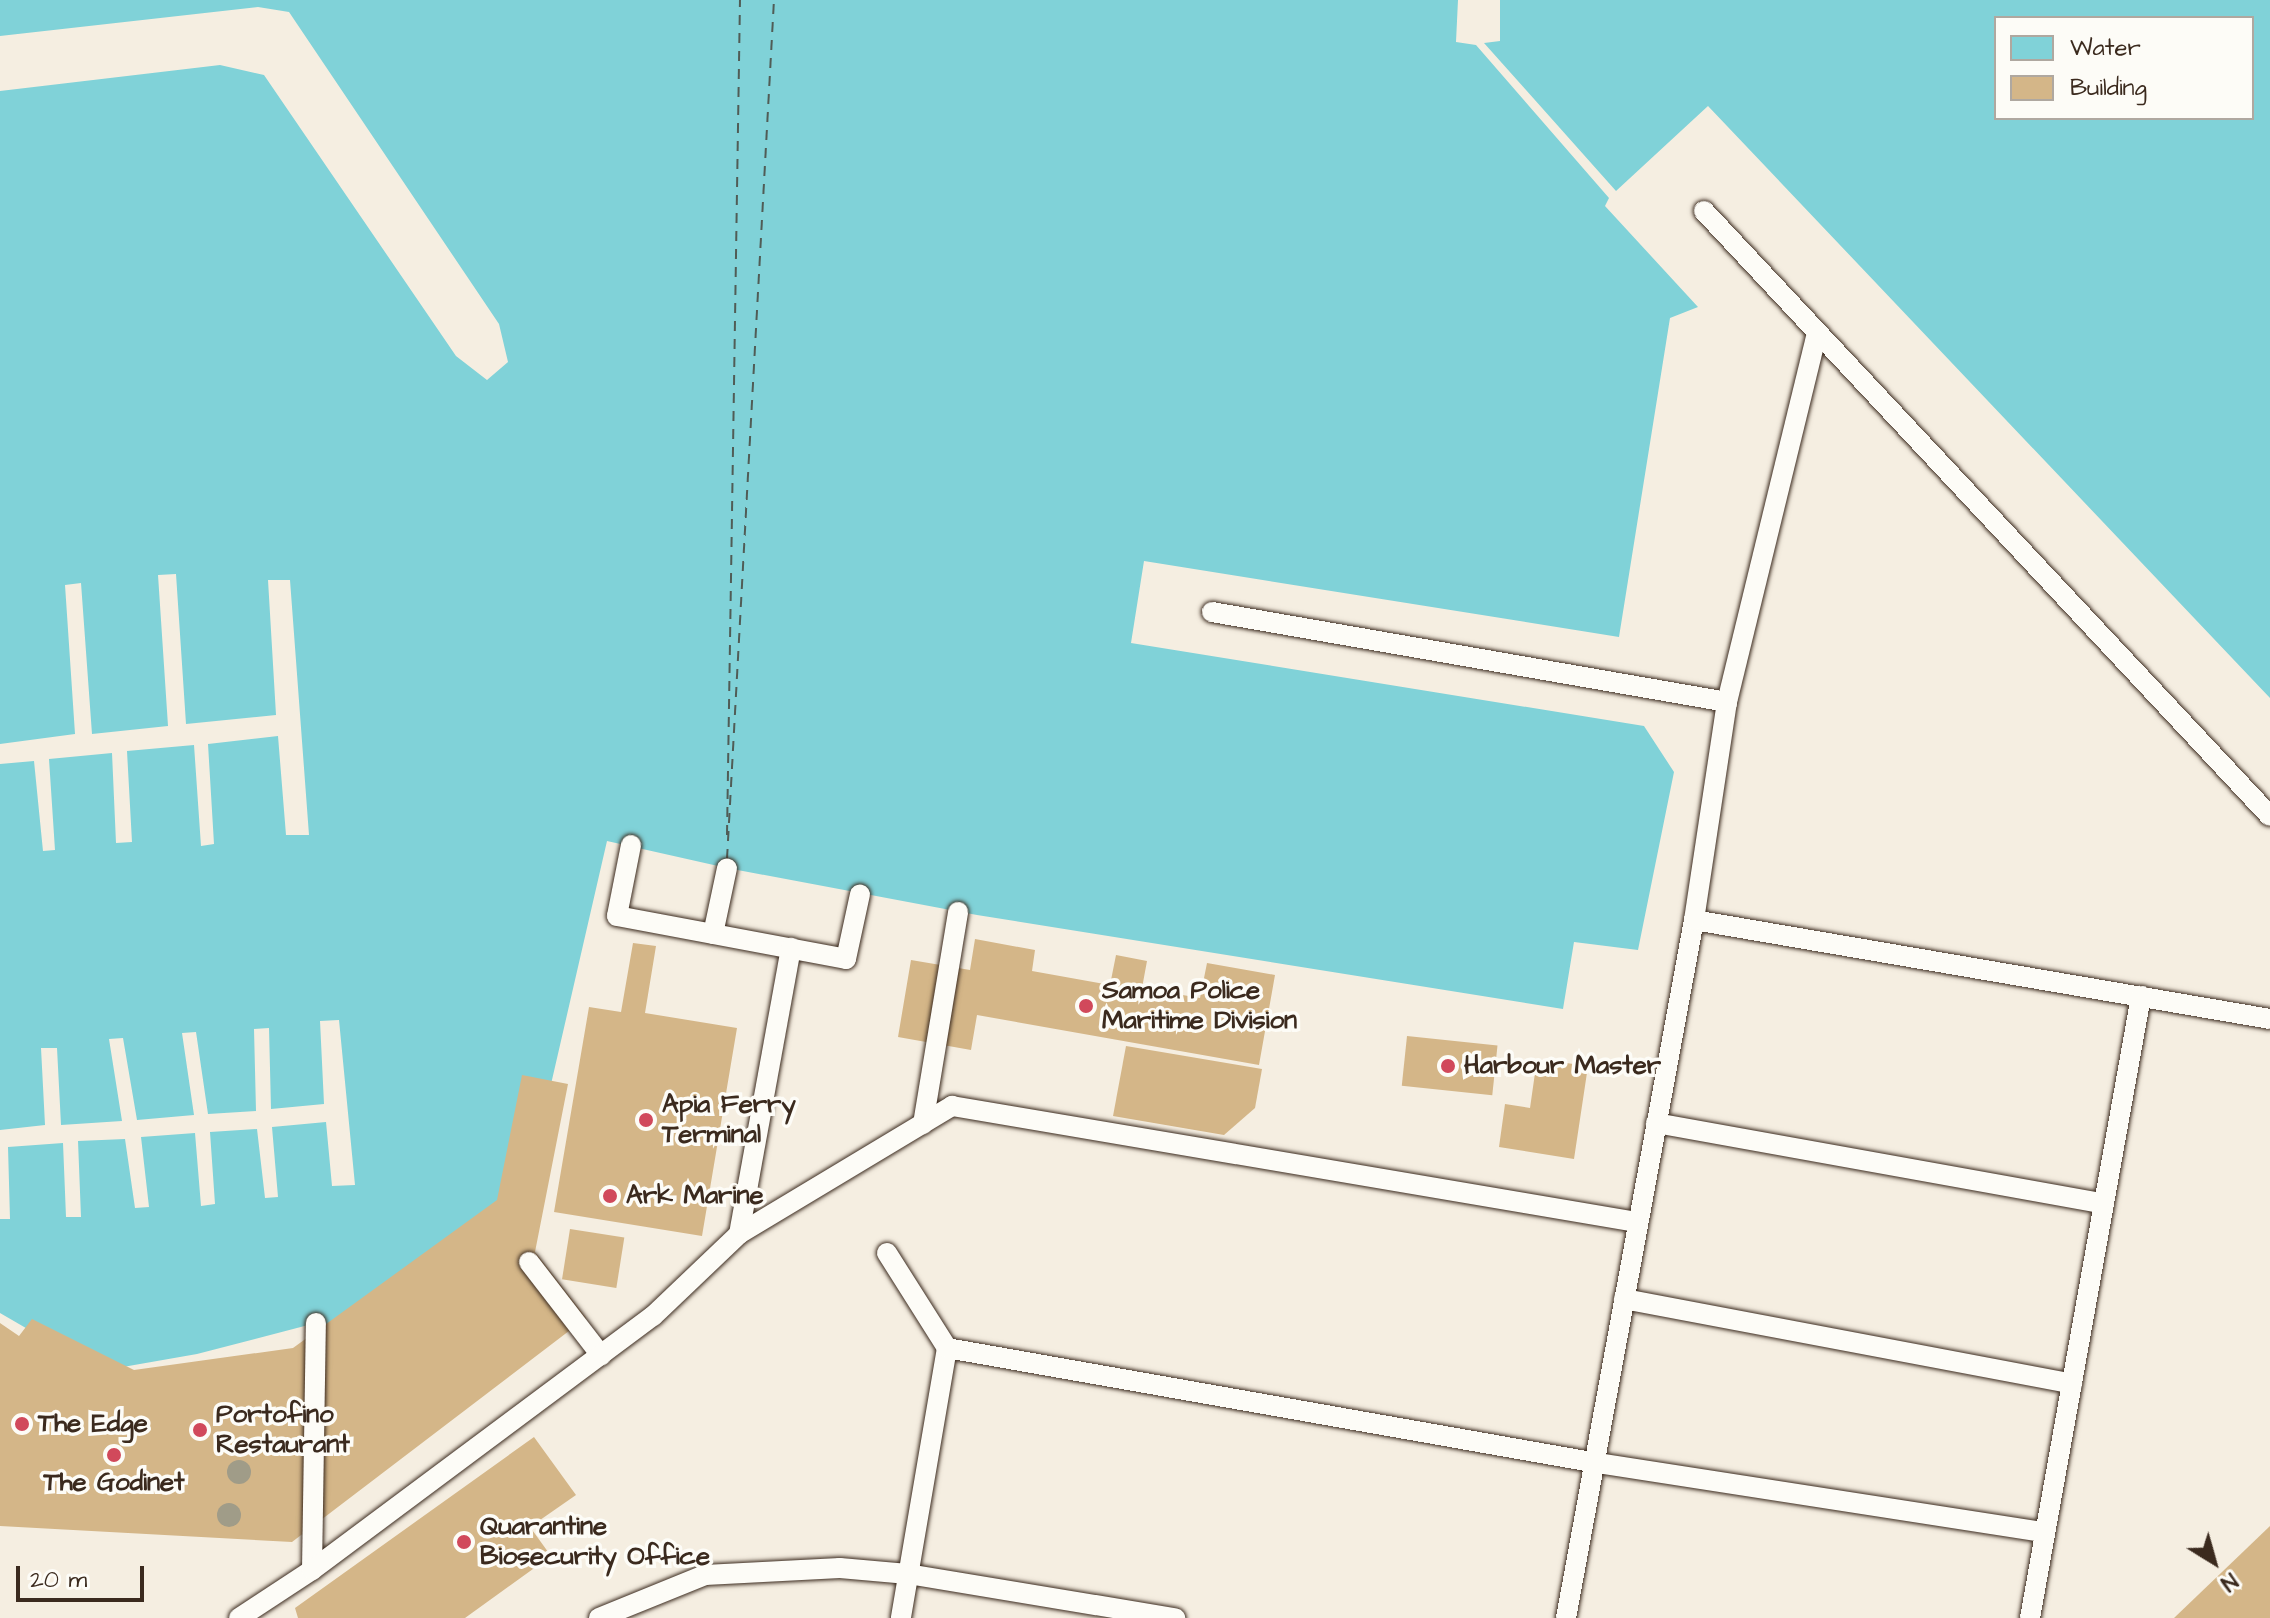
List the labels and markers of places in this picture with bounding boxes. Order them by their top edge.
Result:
place label: Samoa Police Maritime Division [1102,975,1297,1036]
marker: Samoa Police Maritime Division [1077,997,1095,1015]
place label: Harbour Master [1464,1050,1661,1082]
marker: Harbour Master [1439,1057,1457,1075]
place label: Apia Ferry Terminal [662,1089,796,1150]
marker: Apia Ferry Terminal [637,1111,655,1129]
place label: Ark Marine [626,1180,763,1212]
marker: Ark Marine [601,1187,619,1205]
place label: Portofino Restaurant [216,1399,350,1460]
place label: The Edge [38,1408,148,1440]
marker: The Edge [13,1415,31,1433]
marker: Portofino Restaurant [191,1421,209,1439]
marker: The Godinet [105,1446,123,1464]
place label: The Godinet [43,1467,185,1499]
place label: Quarantine Biosecurity Office [480,1511,710,1572]
marker: Quarantine Biosecurity Office [455,1533,473,1551]

